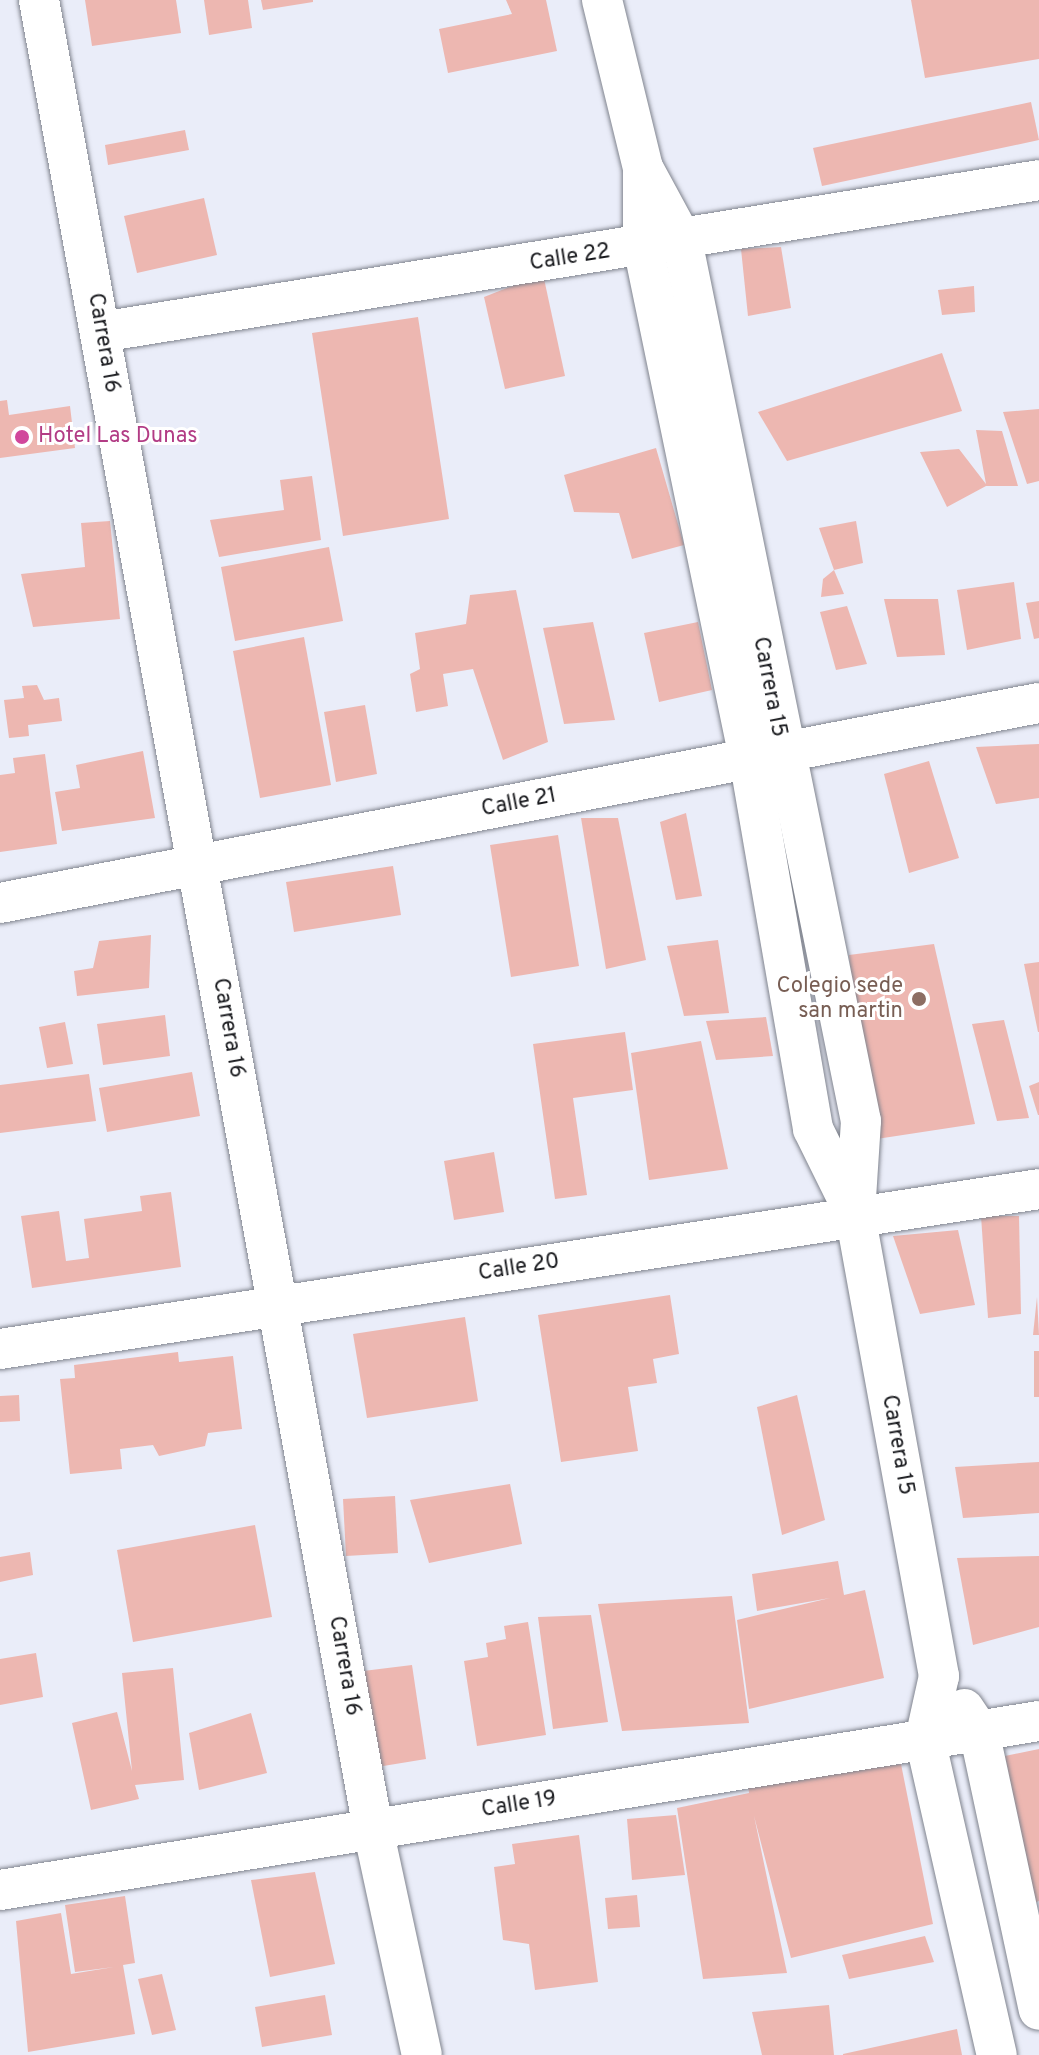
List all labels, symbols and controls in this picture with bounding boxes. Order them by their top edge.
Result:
street label: Calle 22 [528,239,612,277]
street label: Carrera 16 [81,291,125,395]
place label: Hotel Las Dunas [38,424,198,450]
marker: Hotel Las Dunas [13,428,31,446]
street label: Carrera 15 [746,635,792,739]
street label: Calle 21 [479,783,559,823]
place label: Colegio sede san martin [776,973,903,1024]
street label: Carrera 16 [206,976,250,1080]
marker: Colegio sede san martin [910,990,928,1008]
street label: Calle 20 [476,1249,562,1287]
street label: Carrera 15 [875,1393,919,1497]
street label: Carrera 16 [322,1614,366,1718]
street label: Calle 19 [480,1786,558,1824]

